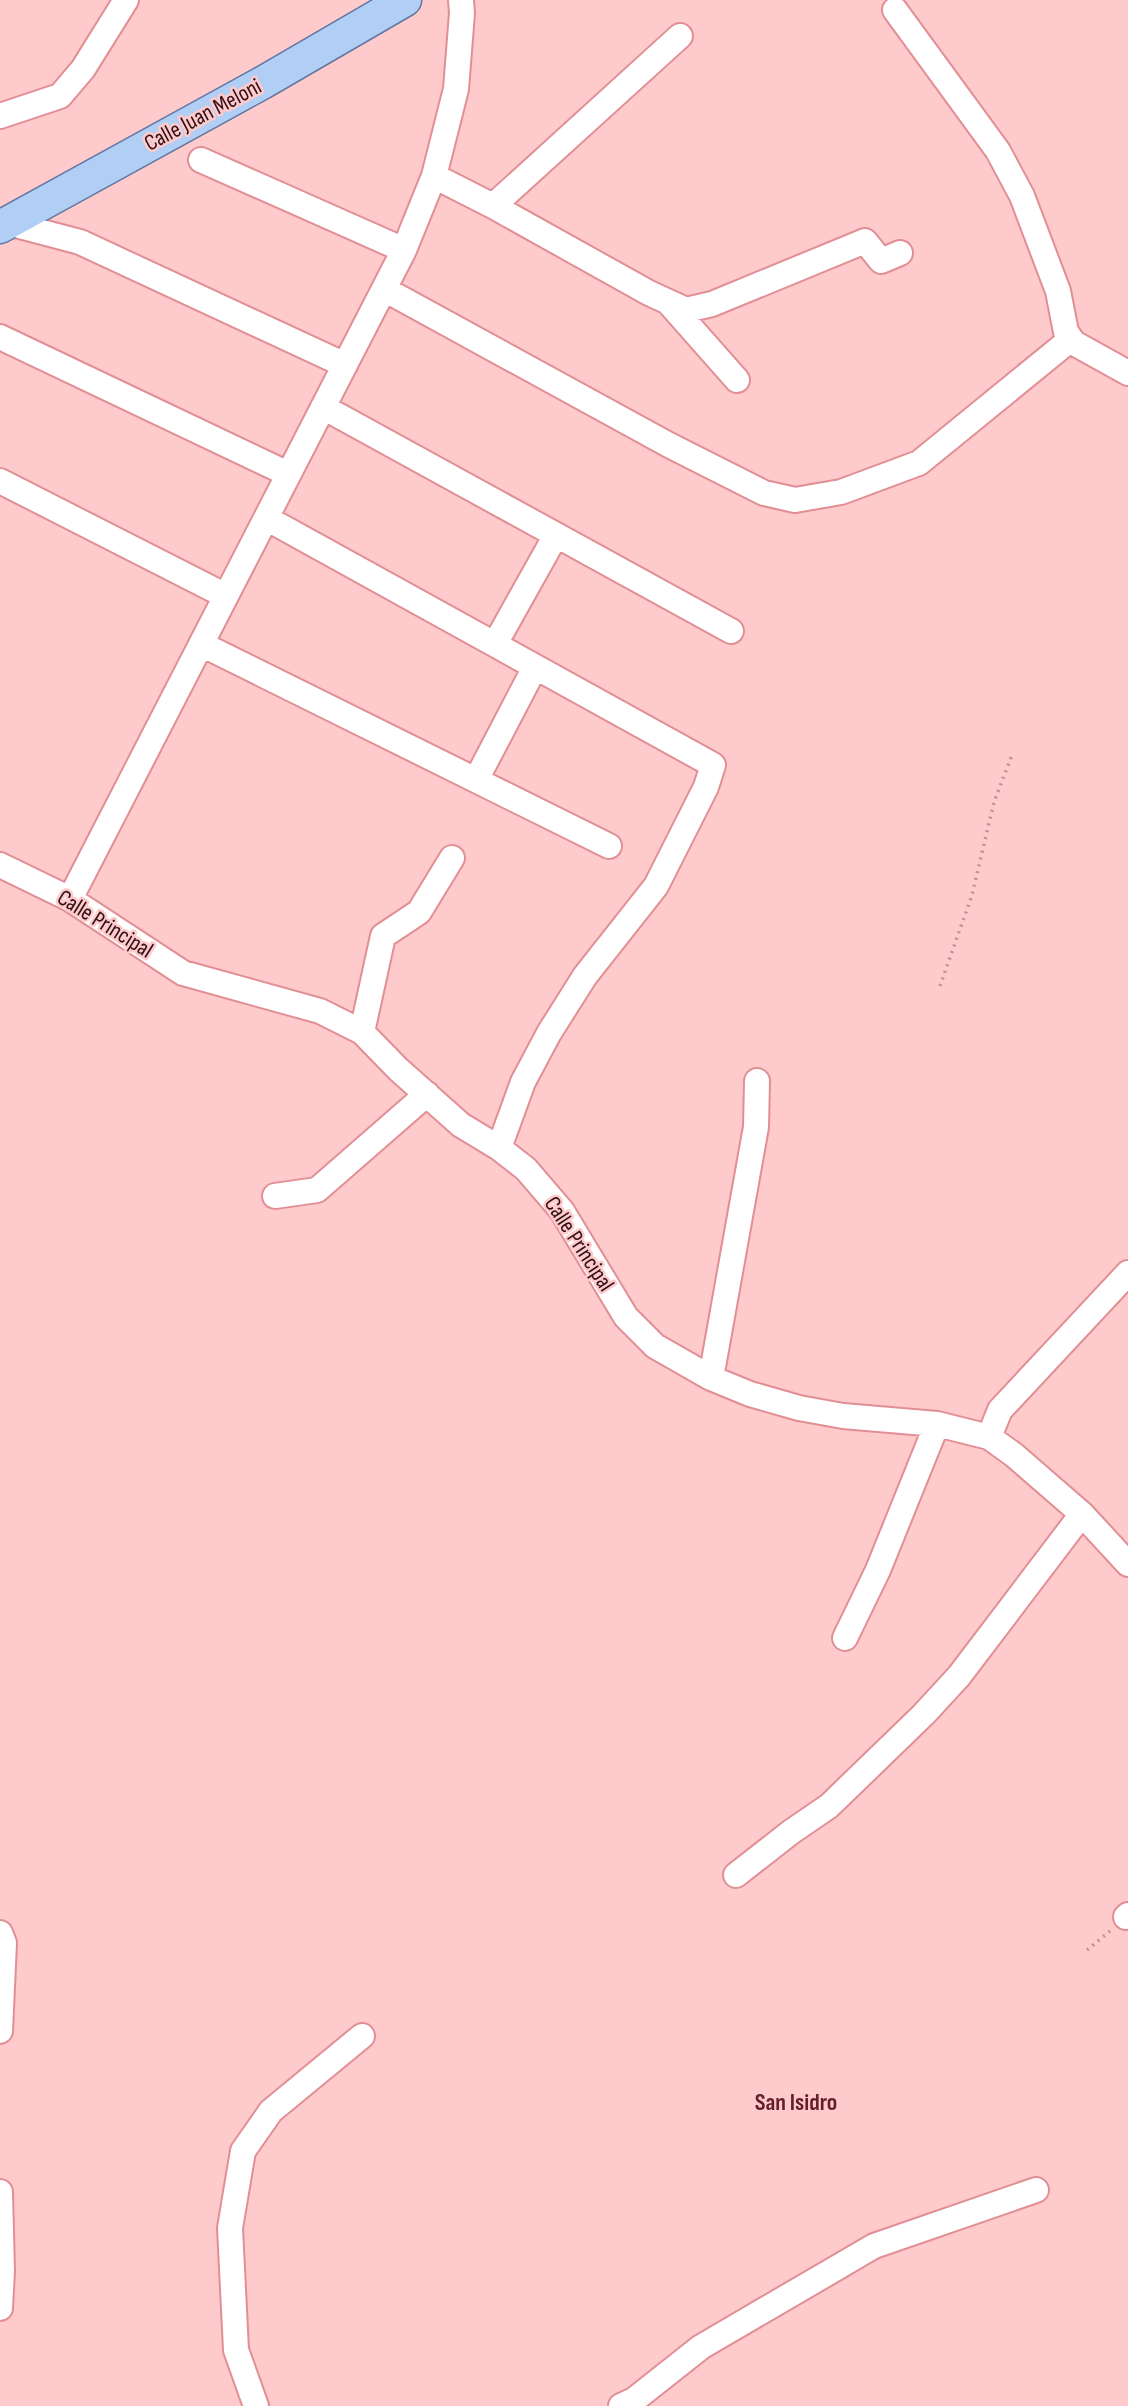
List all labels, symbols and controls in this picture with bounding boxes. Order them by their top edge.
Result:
street label: Calle Juan Meloni [140,72,266,158]
street label: Calle Principal [52,884,158,964]
street label: Calle Principal [538,1191,620,1297]
district label: San Isidro [755,2088,837,2117]

